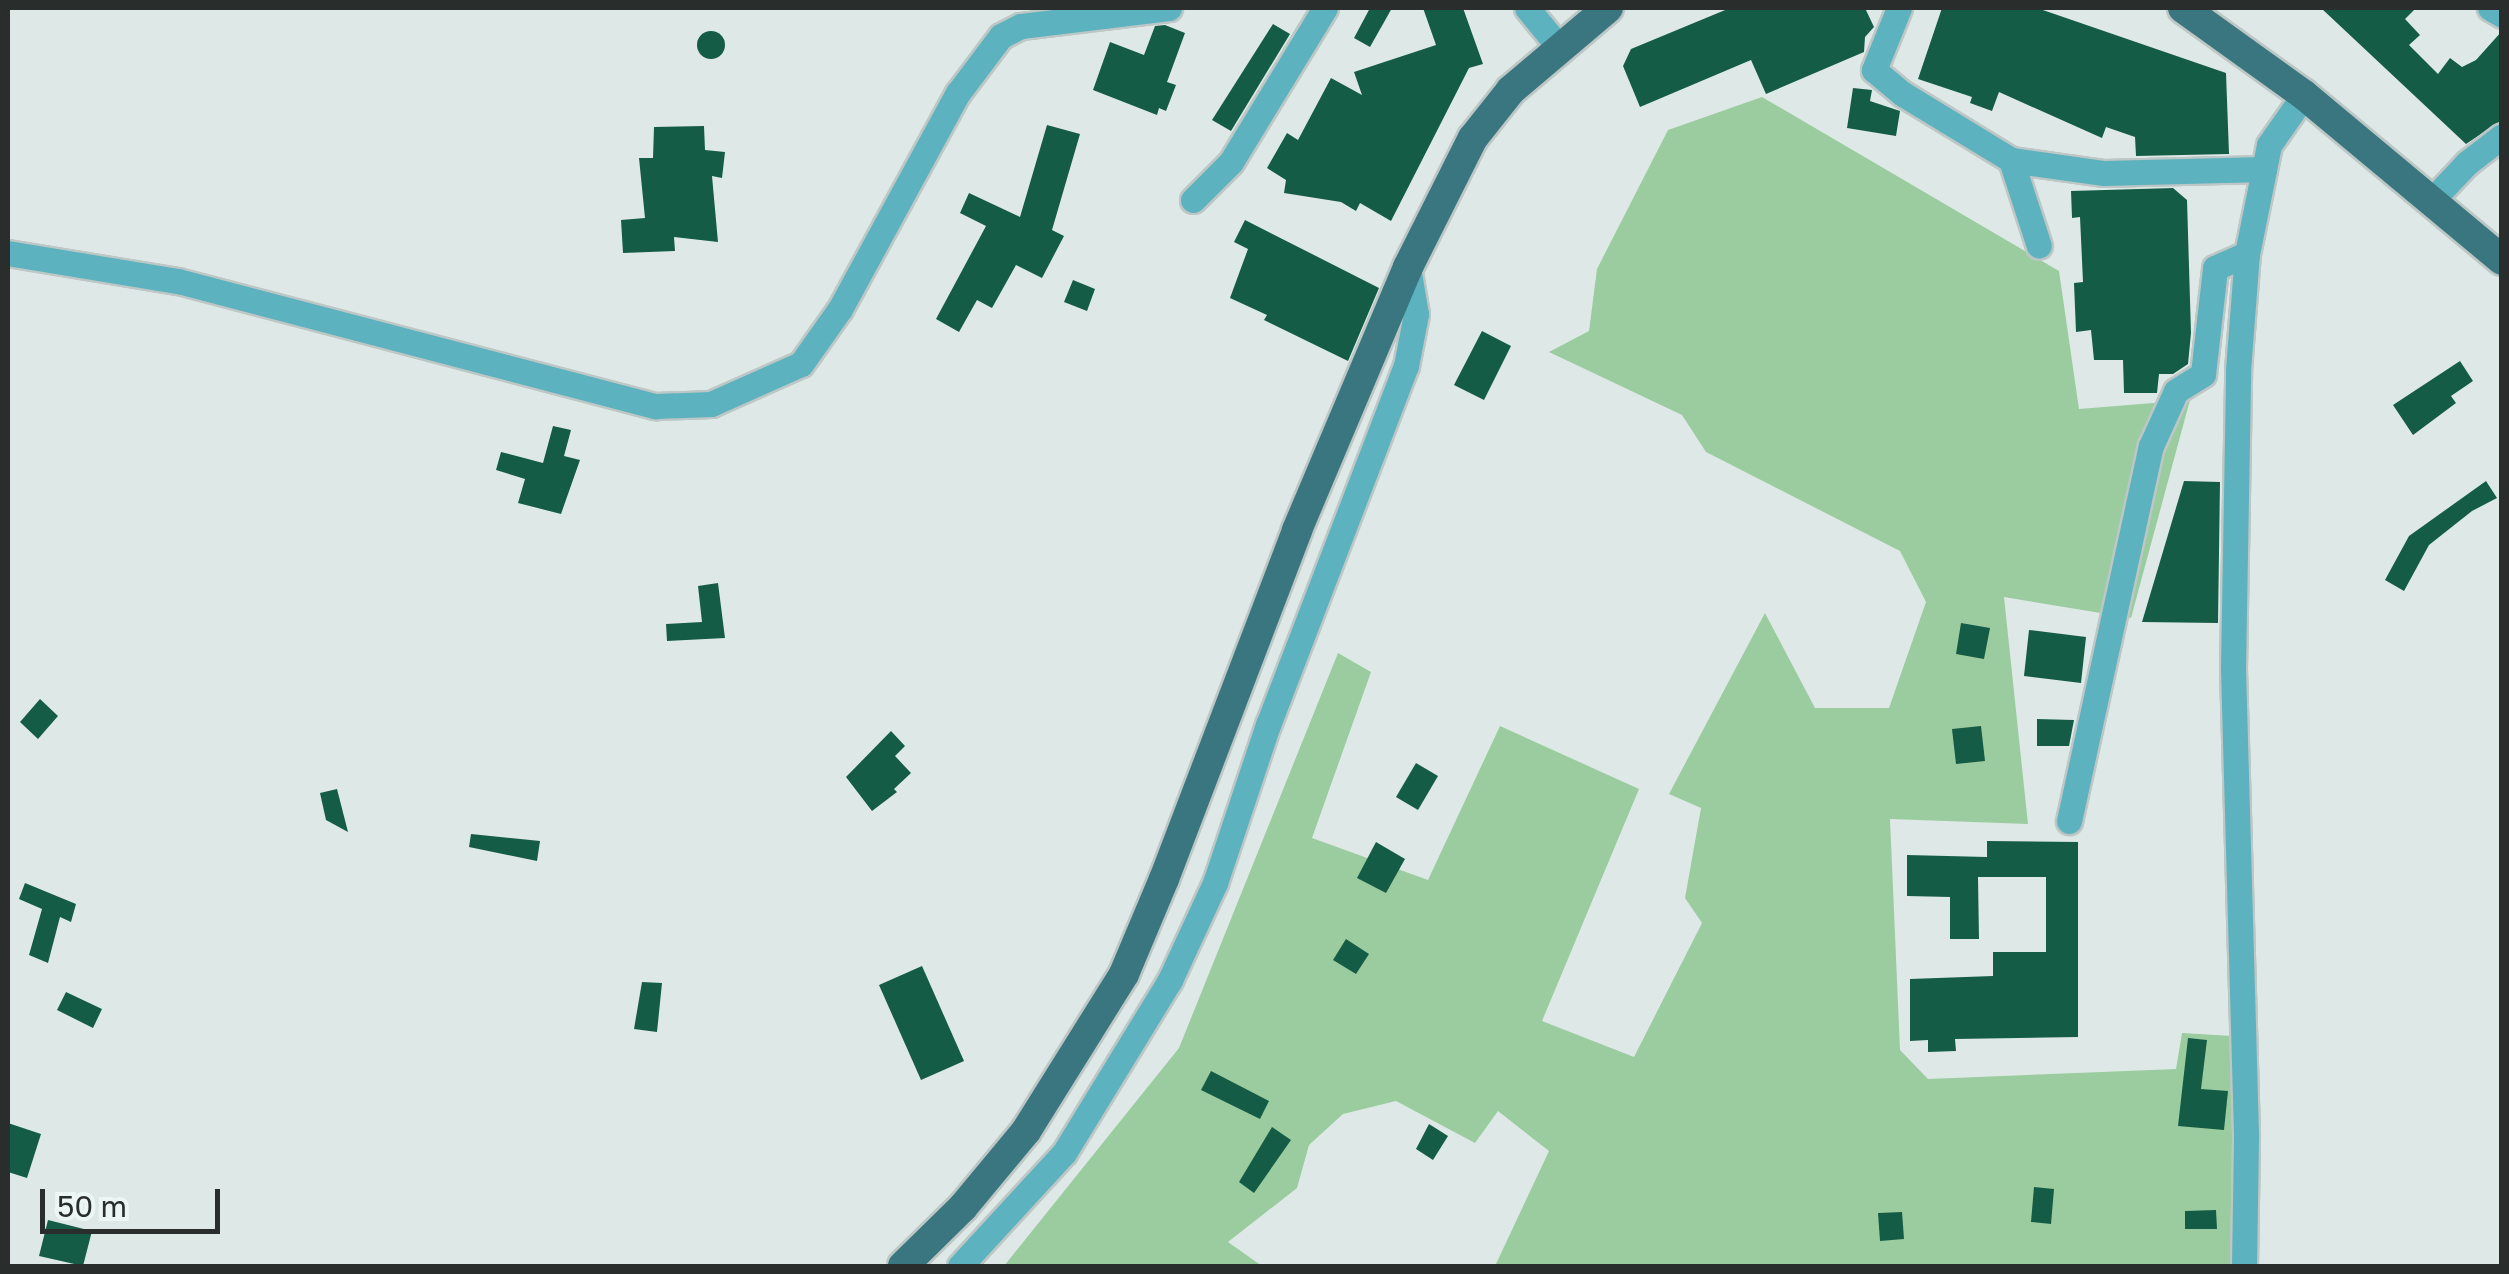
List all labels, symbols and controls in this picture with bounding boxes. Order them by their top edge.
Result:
scale bar [45,1169,225,1231]
text: 50 m [57,1188,127,1224]

